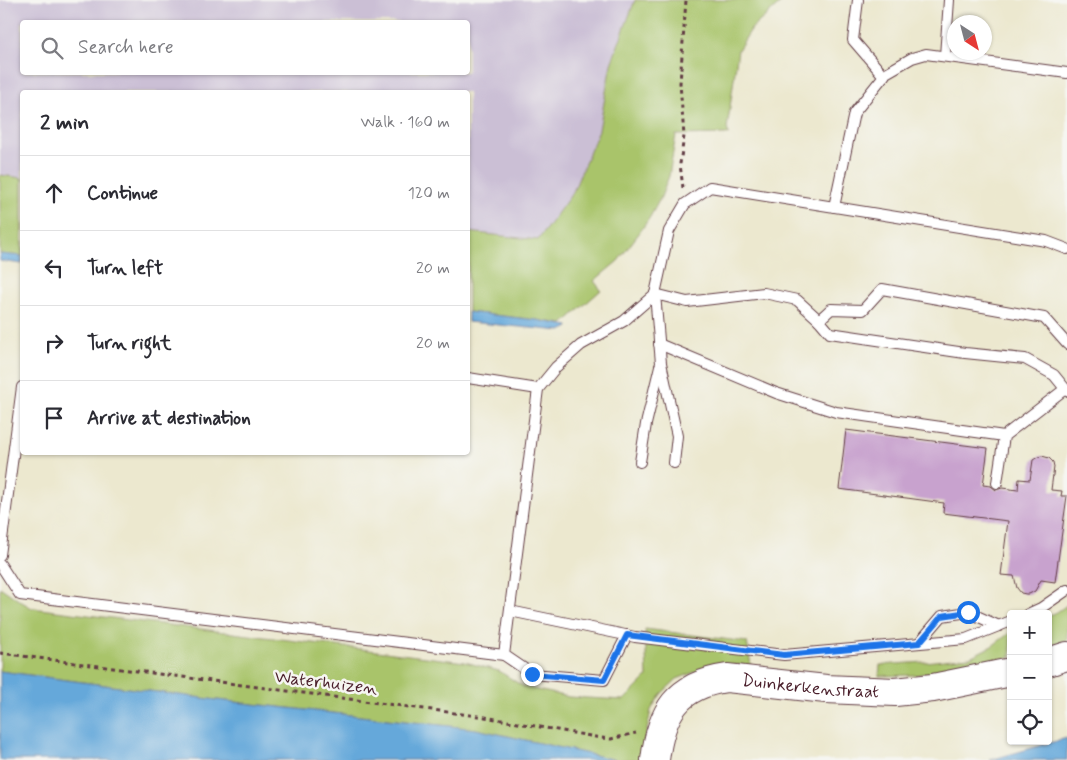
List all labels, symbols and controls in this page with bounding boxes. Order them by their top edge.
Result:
north arrow [947,15,992,60]
search box [20,20,470,75]
icon: search [38,34,66,62]
text: Search here [78,35,174,60]
text: 2 min [40,109,89,137]
text: Walk · 160 m [360,112,450,133]
icon: ahead [40,179,68,207]
text: Continue [87,181,158,206]
text: 120 m [408,183,450,204]
icon: left [40,254,68,282]
text: Turn left [87,256,163,281]
text: 20 m [416,258,450,279]
icon: right [40,329,68,357]
text: Turn right [87,331,171,356]
text: 20 m [416,333,450,354]
icon: arrive [40,404,68,432]
text: Arrive at destination [87,406,251,431]
route start [957,601,980,624]
map controls [1007,610,1052,745]
button: + [1007,610,1052,655]
button: − [1007,655,1052,700]
route end [521,663,544,686]
street label: Waterhuizen [273,665,379,701]
street label: Duinkerkenstraat [740,669,880,704]
button: locate [1007,700,1052,745]

